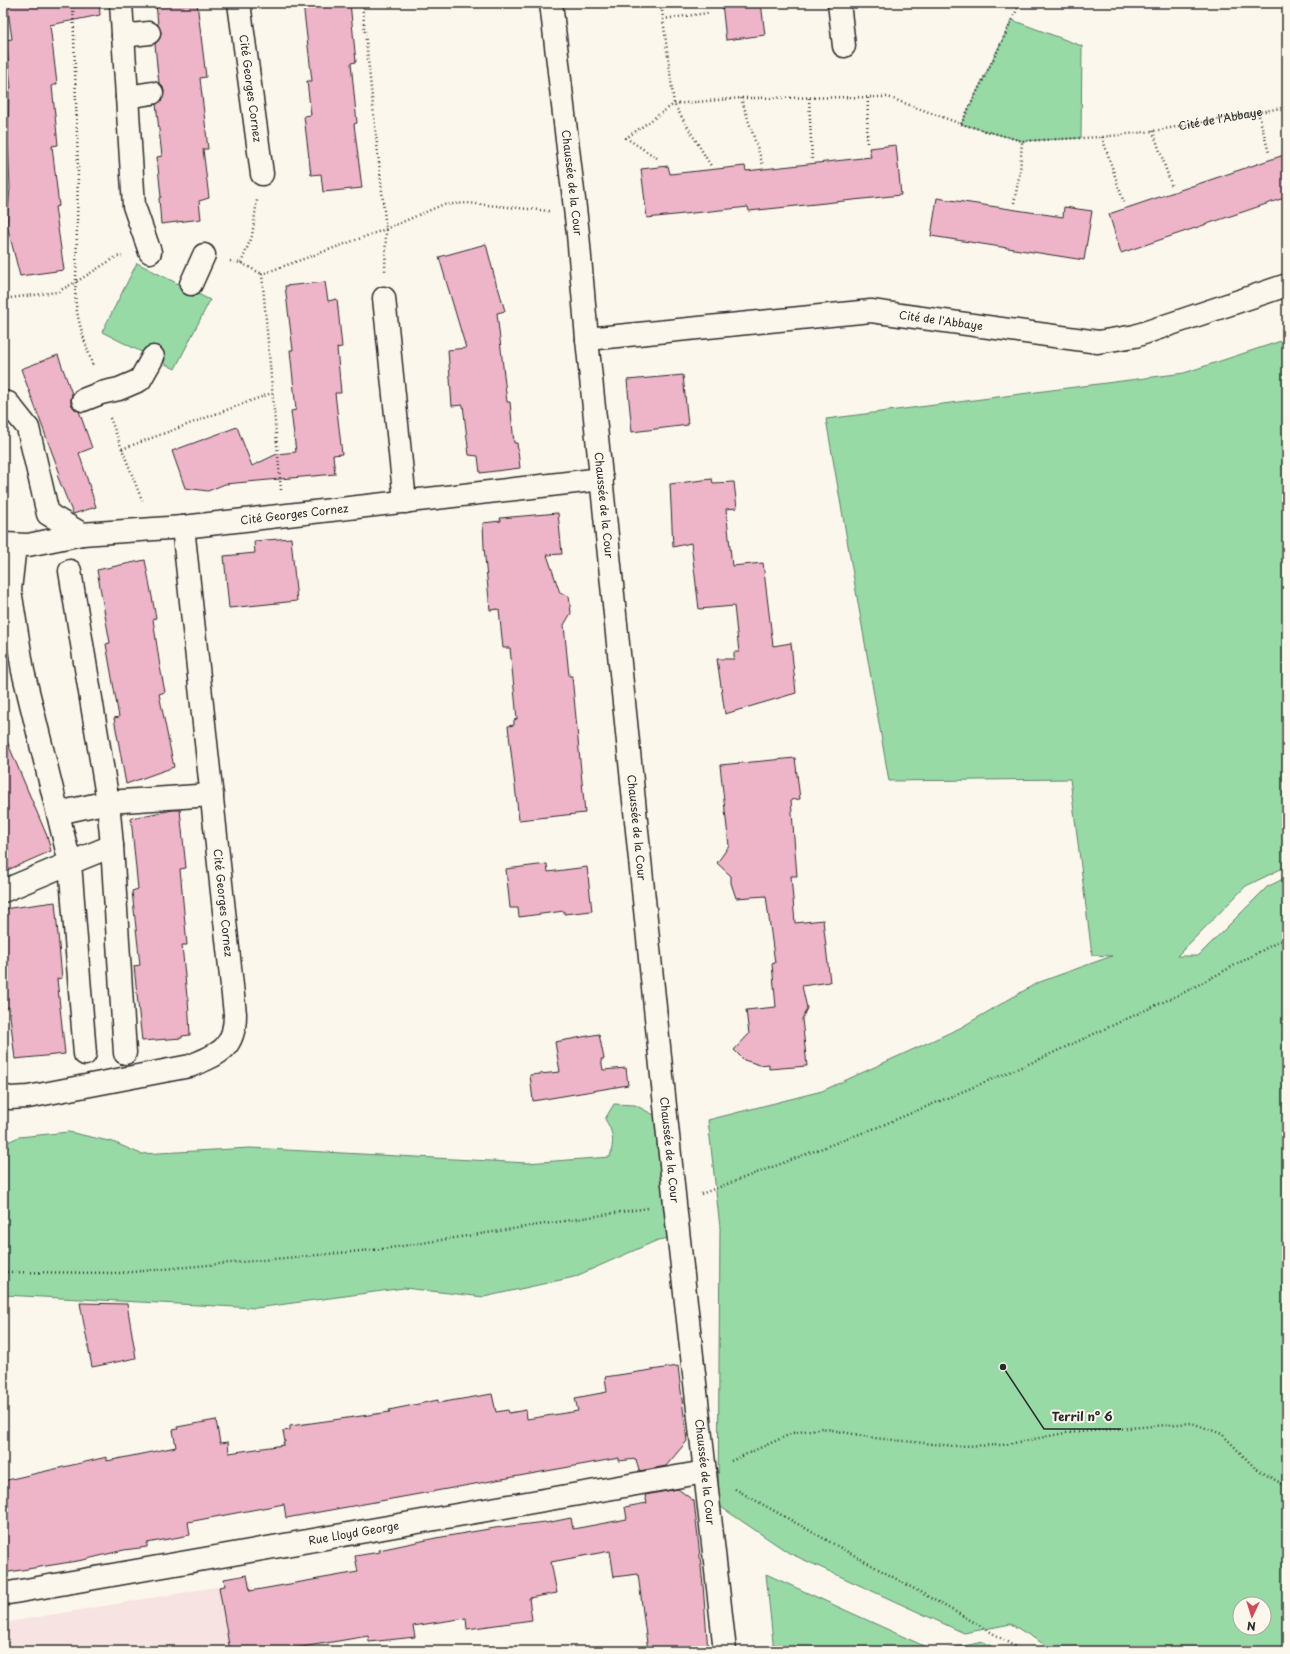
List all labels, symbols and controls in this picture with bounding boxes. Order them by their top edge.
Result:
street label: Cité Georges Cornez [235,33,267,143]
street label: Cité de l'Abbaye [1177,103,1264,134]
street label: Chaussée de la Cour [558,129,587,237]
street label: Cité de l'Abbaye [898,306,984,334]
street label: Chaussée de la Cour [591,451,618,560]
street label: Cité Georges Cornez [239,499,349,528]
street label: Chaussée de la Cour [623,774,651,882]
street label: Cité Georges Cornez [209,848,238,958]
street label: Chaussée de la Cour [656,1096,684,1205]
callout: Terril n° 6 [1044,1405,1121,1429]
text: Terril n° 6 [1052,1407,1113,1425]
street label: Chaussée de la Cour [691,1418,720,1527]
street label: Rue Lloyd George [307,1516,400,1549]
north arrow [1232,1596,1272,1636]
text: N [1246,1618,1256,1635]

